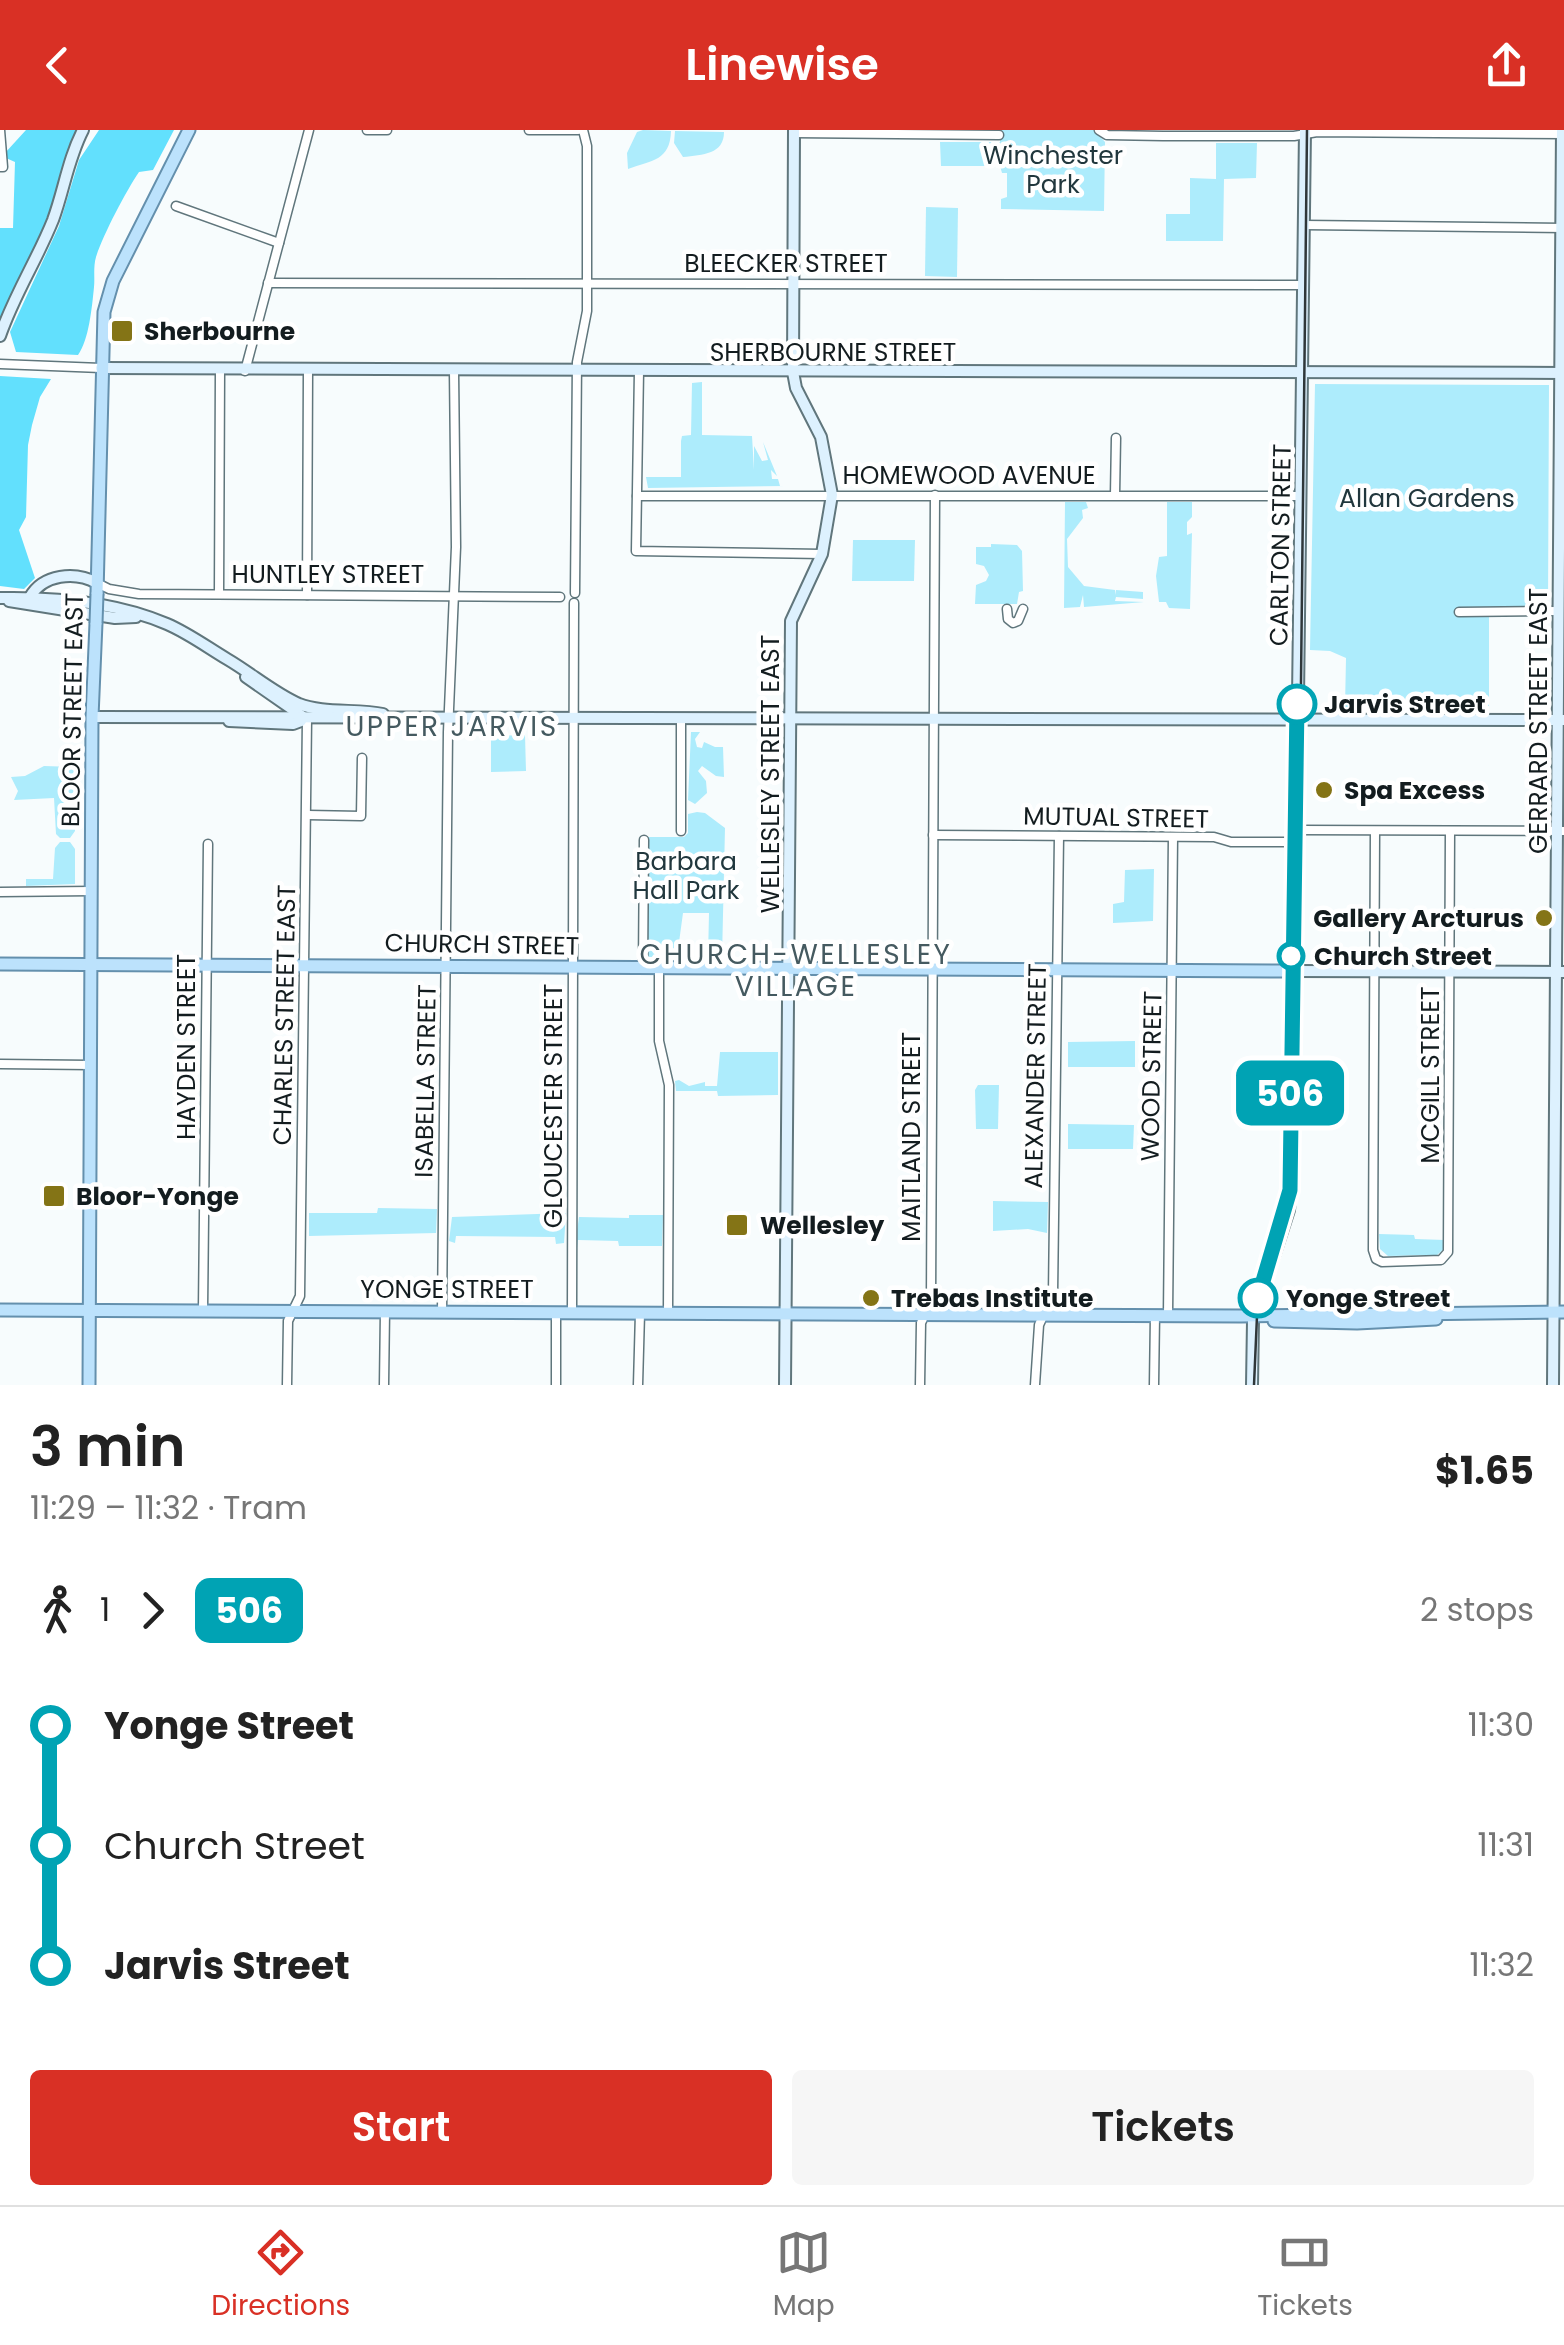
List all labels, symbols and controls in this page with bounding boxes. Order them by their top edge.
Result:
text: Linewise [685,33,879,96]
icon: back [30,38,85,93]
icon: share [1479,38,1534,93]
park label: Winchester Park [983,138,1123,202]
street label: BLEECKER STREET [684,246,888,281]
place label: Sherbourne [144,314,295,349]
marker: Sherbourne [109,318,135,344]
street label: SHERBOURNE STREET [710,335,956,370]
street label: CARLTON STREET [1261,444,1300,646]
street label: HOMEWOOD AVENUE [842,458,1096,493]
park label: Allan Gardens [1339,481,1515,516]
street label: HUNTLEY STREET [232,557,424,592]
street label: GERRARD STREET EAST [1521,588,1556,854]
street label: BLOOR STREET EAST [53,593,92,828]
street label: WELLESLEY STREET EAST [753,635,788,913]
marker: Jarvis Street [1278,685,1316,723]
place label: Jarvis Street [1324,687,1486,722]
district label: UPPER JARVIS [345,707,559,746]
place label: Spa Excess [1344,773,1485,808]
marker: Spa Excess [1313,779,1335,801]
street label: MUTUAL STREET [1023,798,1209,837]
park label: Barbara Hall Park [633,844,739,908]
street label: CHARLES STREET EAST [265,884,304,1146]
place label: Gallery Arcturus [1313,901,1524,936]
marker: Gallery Arcturus [1533,907,1555,929]
street label: CHURCH STREET [384,925,580,964]
district label: CHURCH-WELLESLEY VILLAGE [640,935,952,1006]
place label: Church Street [1314,939,1492,974]
marker: Church Street [1278,943,1304,969]
street label: HAYDEN STREET [169,954,204,1140]
street label: ALEXANDER STREET [1016,963,1055,1189]
street label: ISABELLA STREET [406,984,445,1178]
street label: GLOUCESTER STREET [536,984,571,1228]
street label: MCGILL STREET [1413,986,1448,1164]
street label: WOOD STREET [1133,990,1170,1162]
street label: MAITLAND STREET [894,1032,929,1242]
line badge: 506 [1232,1060,1348,1126]
text: 506 [1256,1069,1324,1118]
place label: Bloor-Yonge [76,1179,239,1214]
marker: Bloor-Yonge [41,1183,67,1209]
place label: Wellesley [760,1208,885,1243]
marker: Wellesley [724,1212,750,1238]
street label: YONGE STREET [360,1272,534,1307]
marker: Yonge Street [1239,1279,1277,1317]
place label: Trebas Institute [891,1281,1093,1316]
place label: Yonge Street [1286,1281,1450,1316]
marker: Trebas Institute [860,1287,882,1309]
text: 3 min [30,1408,185,1485]
text: $1.65 [1435,1444,1534,1497]
text: 11:29 – 11:32 · Tram [30,1485,307,1530]
icon: walk [30,1583,85,1638]
icon: forward [125,1583,180,1638]
text: 506 [215,1586,283,1635]
text: 1 [100,1587,110,1632]
text: 2 stops [1420,1587,1534,1632]
text: Yonge Street [104,1699,354,1752]
text: 11:30 [1468,1702,1534,1747]
text: Church Street [104,1819,365,1872]
text: 11:31 [1478,1822,1534,1867]
text: Jarvis Street [104,1939,350,1992]
text: 11:32 [1469,1942,1534,1987]
button: Start [30,2070,772,2185]
button: Tickets [792,2070,1534,2185]
tab: Directions [211,2225,350,2327]
tab: Map [773,2225,835,2327]
tab: Tickets [1257,2225,1353,2327]

